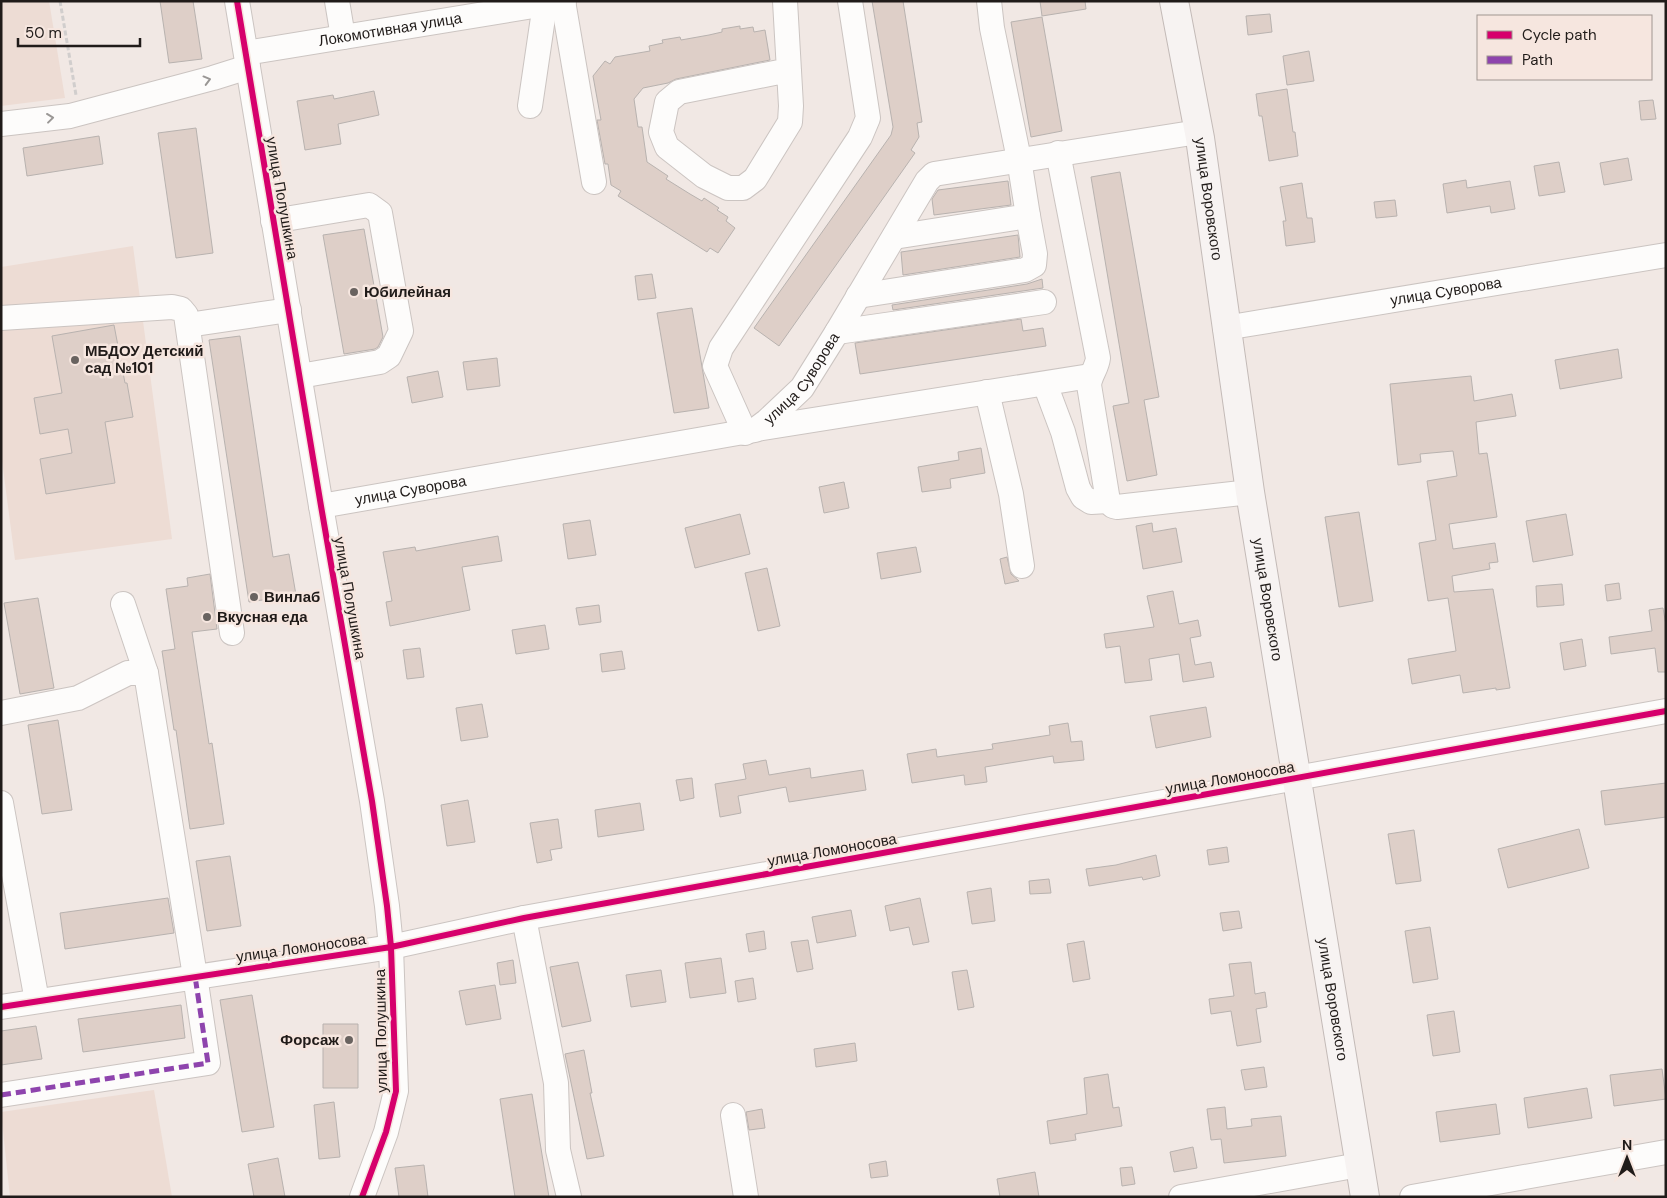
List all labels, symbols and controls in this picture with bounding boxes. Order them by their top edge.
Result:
street label: Локомотивная улица [317,8,464,51]
scale bar [18,15,140,47]
legend [1477,15,1652,80]
text: 50 m [25,23,62,43]
text: Cycle path [1522,25,1597,45]
text: Path [1522,50,1553,70]
one-way arrow [203,75,211,85]
one-way arrow [46,113,54,124]
street label: улица Полушкина [261,135,303,261]
street label: улица Воровского [1190,136,1227,262]
street label: улица Суворова [1389,272,1504,310]
place label: Юбилейная [364,282,451,302]
marker: Юбилейная [348,286,360,298]
street label: улица Суворова [759,328,845,429]
place label: МБДОУ Детский сад №101 [85,341,204,378]
marker: МБДОУ Детский сад №101 [69,354,81,366]
street label: улица Суворова [353,471,468,510]
street label: улица Полушкина [329,535,371,661]
street label: улица Воровского [1248,537,1287,663]
place label: Винлаб [264,587,320,607]
marker: Винлаб [248,591,260,603]
place label: Вкусная еда [217,607,308,627]
marker: Вкусная еда [201,611,213,623]
street label: улица Ломоносова [1164,757,1297,799]
street label: улица Ломоносова [766,829,899,871]
street label: улица Ломоносова [235,929,368,967]
street label: улица Воровского [1313,936,1353,1062]
street label: улица Полушкина [370,968,392,1093]
place label: Форсаж [280,1030,339,1050]
marker: Форсаж [343,1034,355,1046]
north arrow [1602,1133,1652,1183]
text: N [1622,1136,1632,1154]

